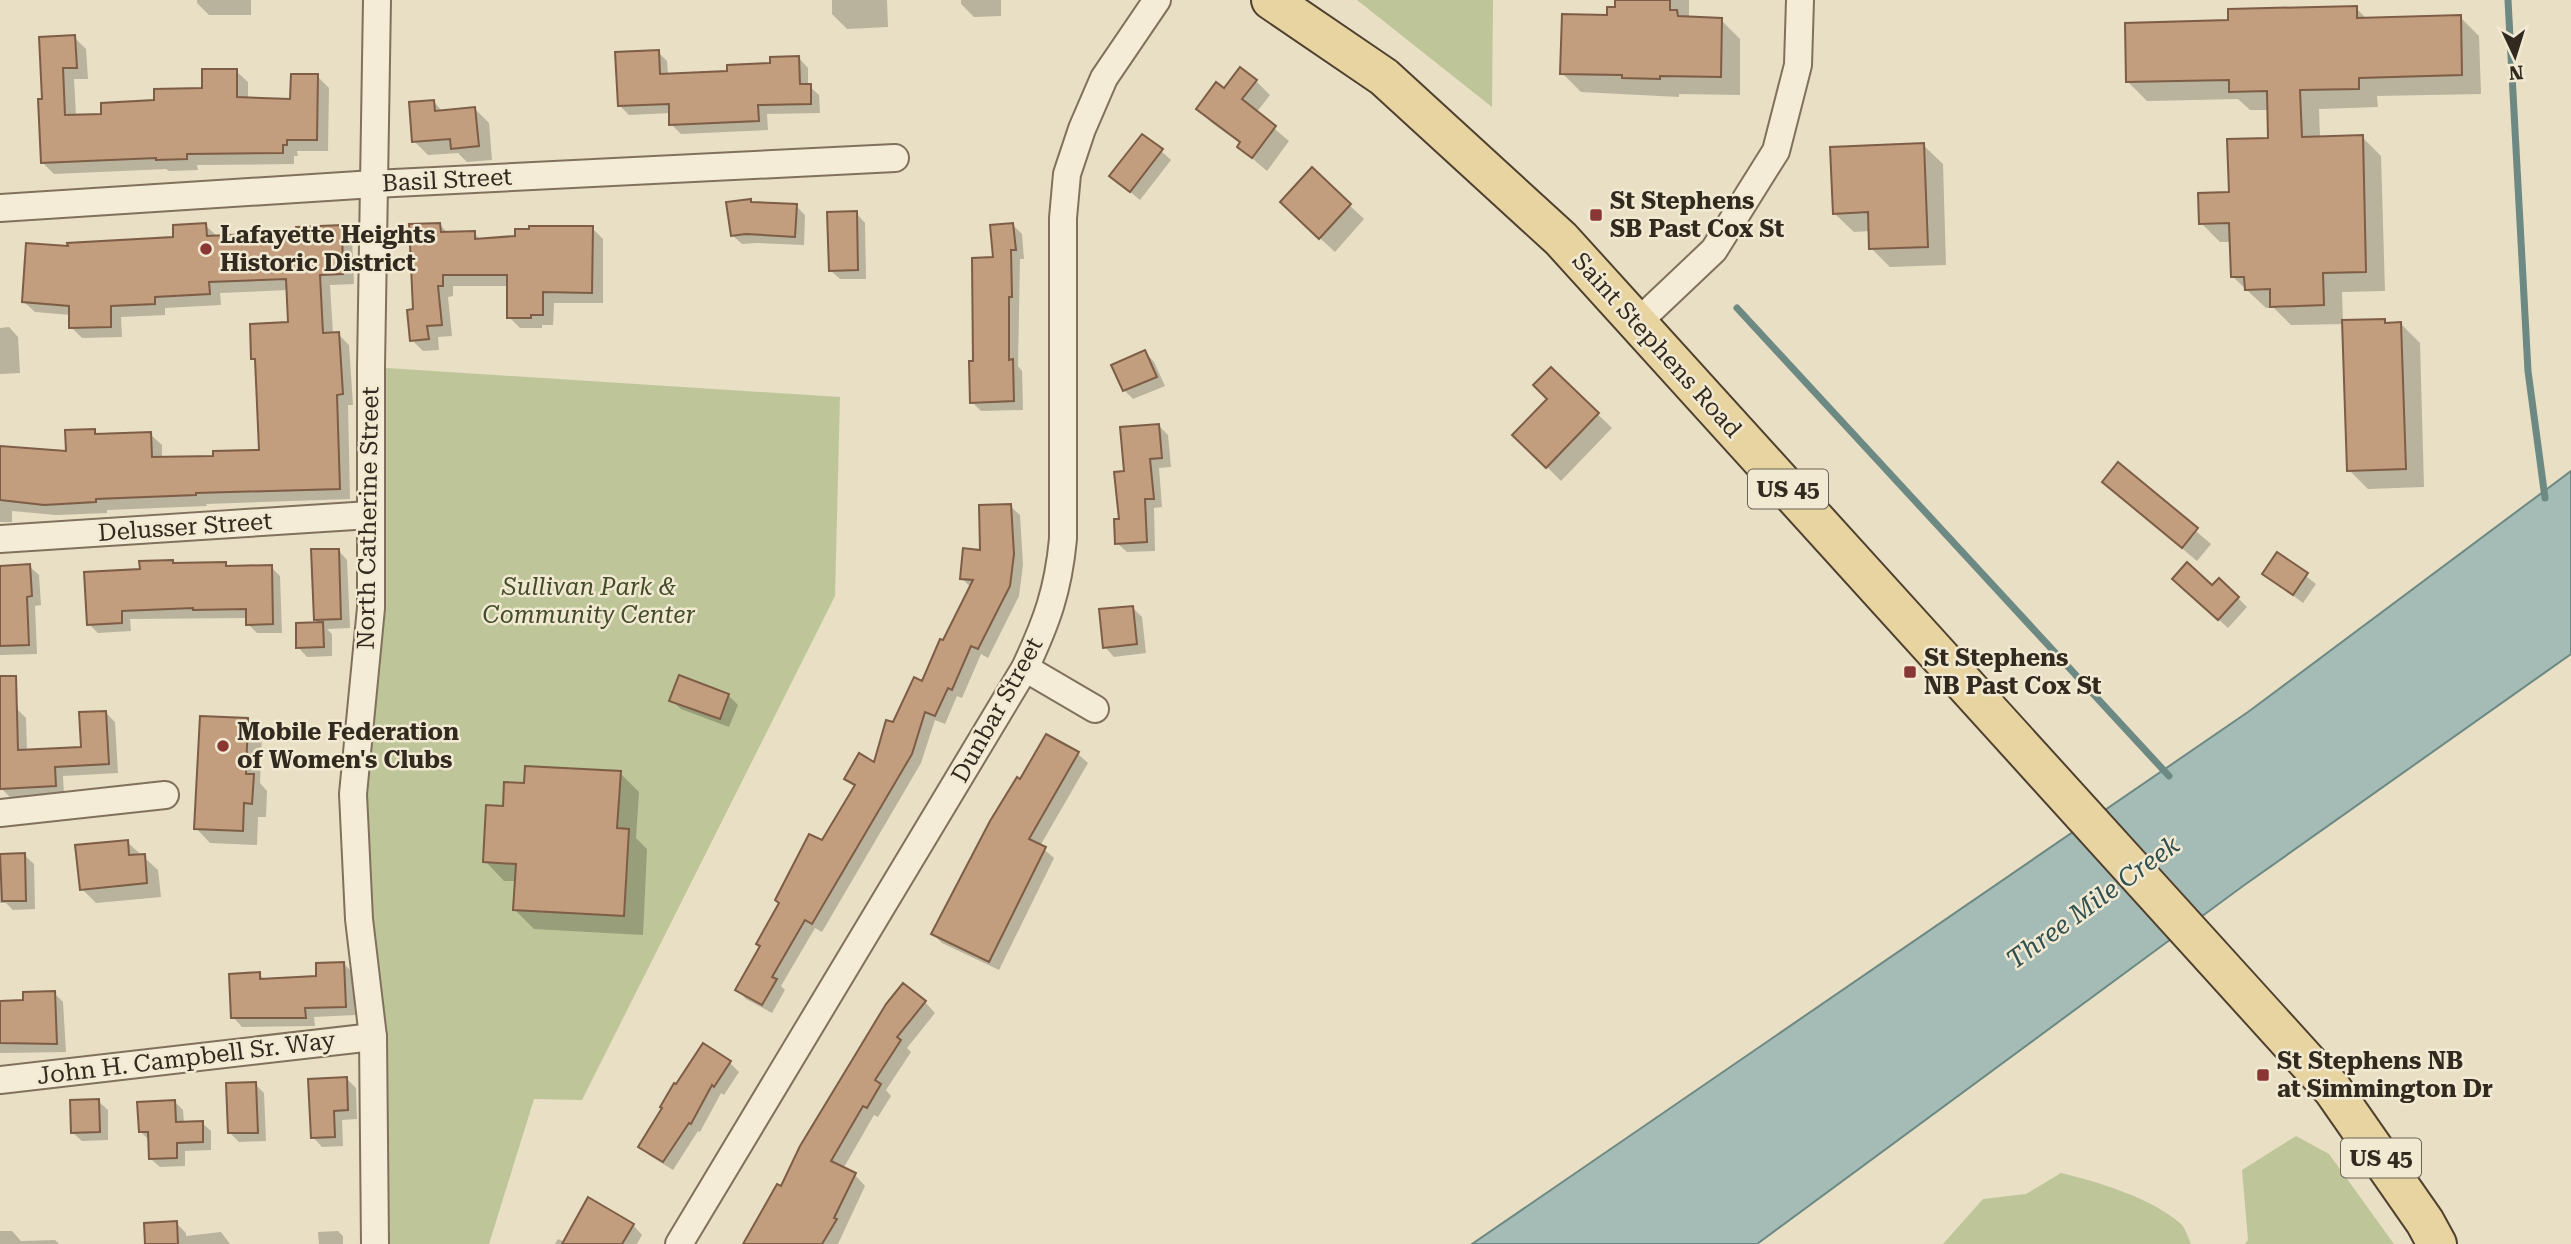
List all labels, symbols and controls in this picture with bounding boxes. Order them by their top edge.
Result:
north arrow [2480,21,2550,91]
text: N [2508,60,2524,84]
street label: Basil Street [381,163,513,197]
place label: St Stephens SB Past Cox St [1610,187,1784,243]
marker: St Stephens SB Past Cox St [1588,207,1604,223]
place label: Lafayette Heights Historic District [220,221,436,277]
marker: Lafayette Heights Historic District [198,241,214,257]
street label: Saint Stephens Road [1567,247,1747,443]
street label: North Catherine Street [352,386,384,650]
road number: US 45 [1748,470,1828,509]
street label: Delusser Street [97,507,273,547]
park label: Sullivan Park & Community Center [483,573,695,629]
street label: Dunbar Street [946,632,1048,787]
place label: St Stephens NB Past Cox St [1924,644,2102,700]
marker: St Stephens NB Past Cox St [1902,664,1918,680]
place label: Mobile Federation of Women's Clubs [237,718,459,774]
marker: Mobile Federation of Women's Clubs [215,738,231,754]
water label: Three Mile Creek [2001,829,2186,975]
street label: John H. Campbell Sr. Way [35,1026,338,1090]
place label: St Stephens NB at Simmington Dr [2277,1047,2493,1103]
marker: St Stephens NB at Simmington Dr [2255,1067,2271,1083]
road number: US 45 [2341,1138,2421,1177]

